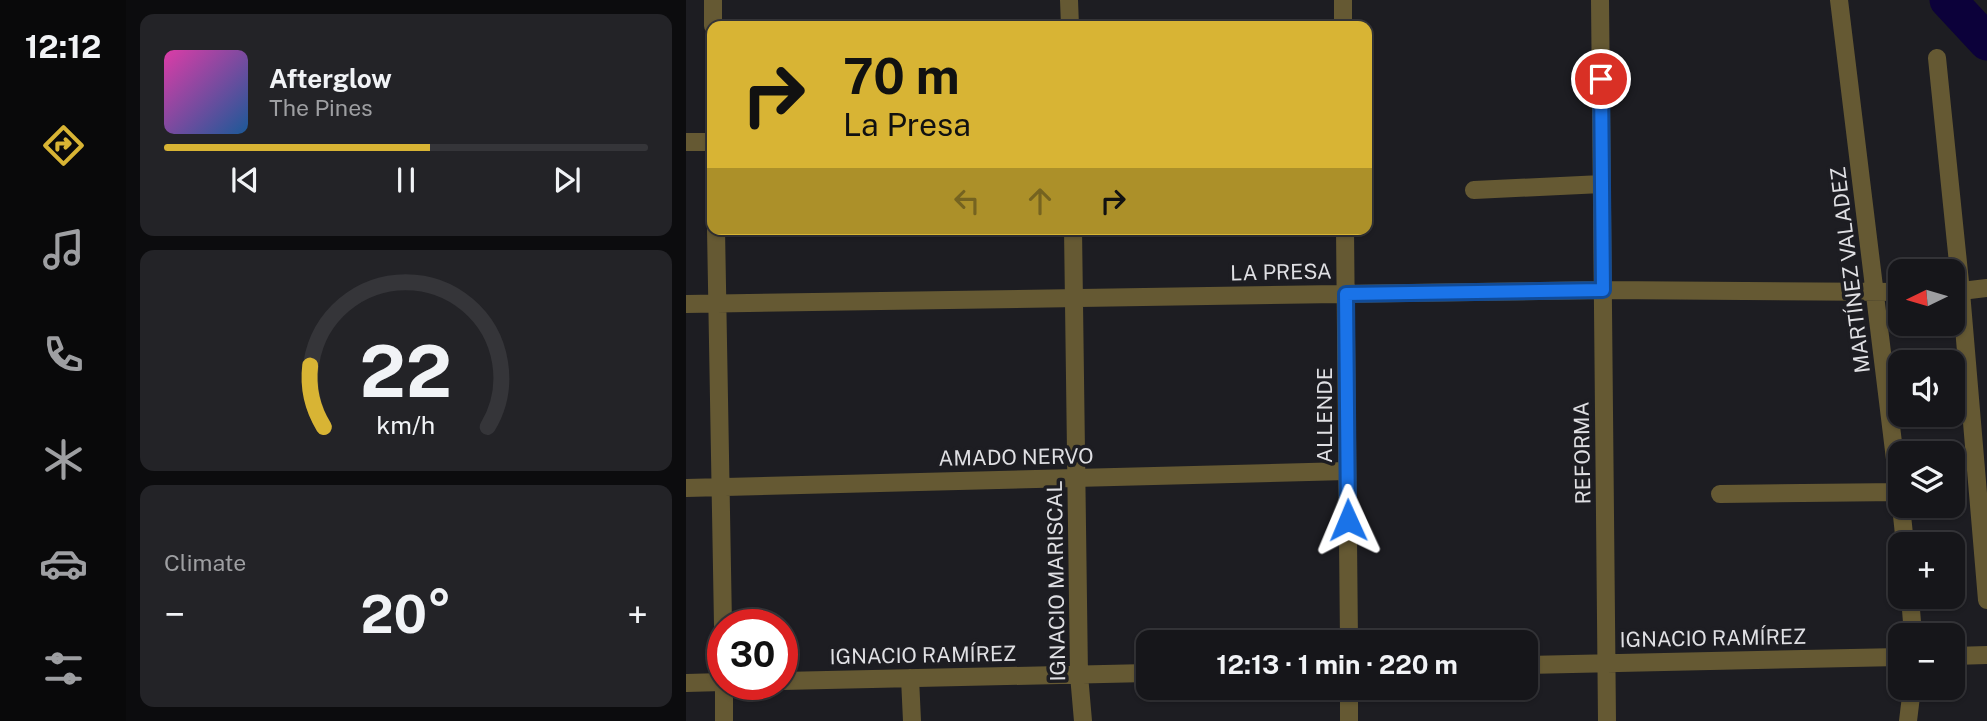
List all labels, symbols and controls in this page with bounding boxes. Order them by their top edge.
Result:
text: 12:12 [25,28,101,65]
text: 70 m [843,47,960,105]
icon: right [728,49,819,140]
pin [1571,49,1631,109]
icon: arrive [1582,60,1620,98]
text: Afterglow [269,63,392,94]
text: The Pines [269,94,373,121]
text: La Presa [843,106,971,143]
icon: directions [39,121,88,170]
icon: previous [226,161,264,199]
icon: pause [387,161,425,199]
icon: next [548,161,586,199]
street label: MARTÍNEZ VALADEZ [1825,165,1875,375]
icon: left [948,182,986,220]
icon: ahead [1021,182,1059,220]
icon: right [1094,182,1132,220]
icon: music [39,225,88,274]
street label: LA PRESA [1230,259,1332,285]
north arrow [1888,259,1965,336]
map controls [1888,259,1965,700]
text: 22 [360,328,452,413]
icon: phone [39,330,88,379]
button: sound [1888,350,1965,427]
street label: ALLENDE [1312,367,1337,463]
street label: REFORMA [1569,401,1595,505]
text: km/h [377,409,435,439]
icon: climate [39,435,88,484]
button: layers [1888,441,1965,518]
street label: AMADO NERVO [938,443,1094,471]
street label: IGNACIO MARISCAL [1042,480,1070,682]
position arrow [1311,483,1385,557]
button: + [1888,532,1965,609]
icon: car [39,539,88,588]
text: Climate [164,549,246,576]
text: 20° [360,584,452,645]
text: − [164,592,185,637]
text: + [627,592,648,637]
speed limit sign: 30 [707,609,798,700]
button: − [1888,623,1965,700]
street label: IGNACIO RAMÍREZ [1619,624,1807,652]
street label: IGNACIO RAMÍREZ [829,641,1017,669]
icon: filters [39,644,88,693]
text: 12:13 · 1 min · 220 m [1216,649,1458,680]

